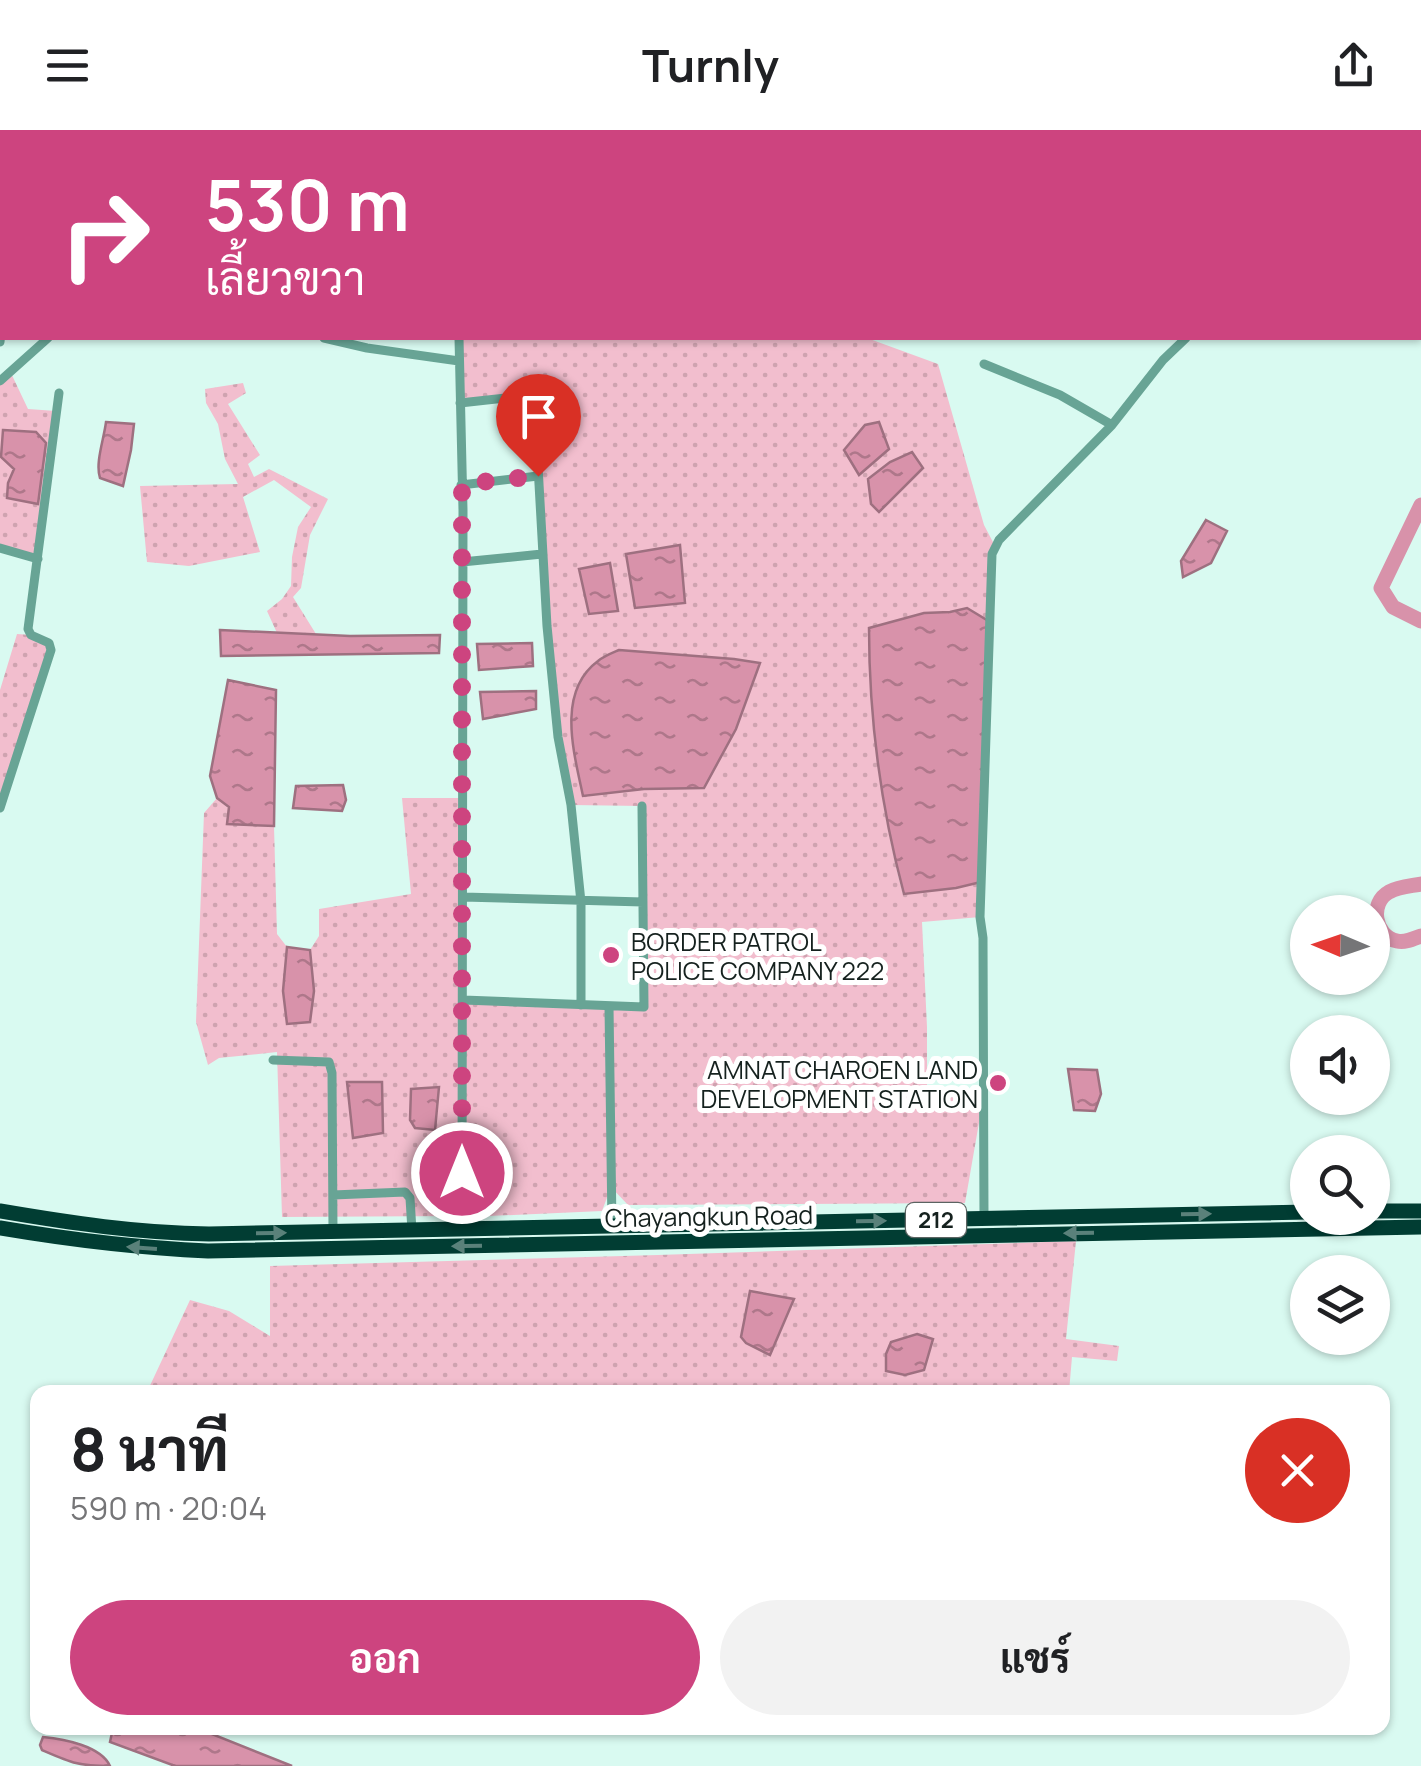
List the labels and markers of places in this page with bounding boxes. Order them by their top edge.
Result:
pin [496,374,581,477]
place label: BORDER PATROL POLICE COMPANY 222 [631,924,884,988]
marker: BORDER PATROL POLICE COMPANY 222 [600,944,622,966]
place label: AMNAT CHAROEN LAND DEVELOPMENT STATION [701,1052,978,1116]
marker: AMNAT CHAROEN LAND DEVELOPMENT STATION [987,1072,1009,1094]

